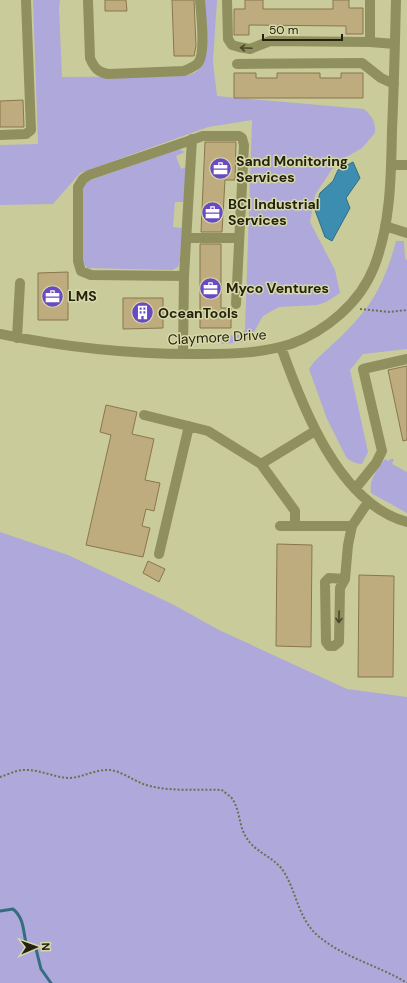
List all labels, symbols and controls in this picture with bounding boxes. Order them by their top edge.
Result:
scale bar [263,16,342,42]
text: 50 m [269,22,298,38]
one-way arrow [240,44,253,51]
place label: Sand Monitoring Services [236,152,348,186]
office icon: Sand Monitoring Services [207,156,233,182]
place label: BCI Industrial Services [228,195,319,229]
office icon: BCI Industrial Services [200,199,226,225]
office icon: Myco Ventures [197,275,223,301]
place label: Myco Ventures [226,279,329,297]
office icon: LMS [40,283,66,309]
place label: LMS [68,287,97,305]
building icon: OceanTools [130,300,156,326]
place label: OceanTools [158,304,238,322]
street label: Claymore Drive [167,325,267,349]
one-way arrow [335,610,343,623]
north arrow [16,927,56,967]
text: N [39,942,53,951]

